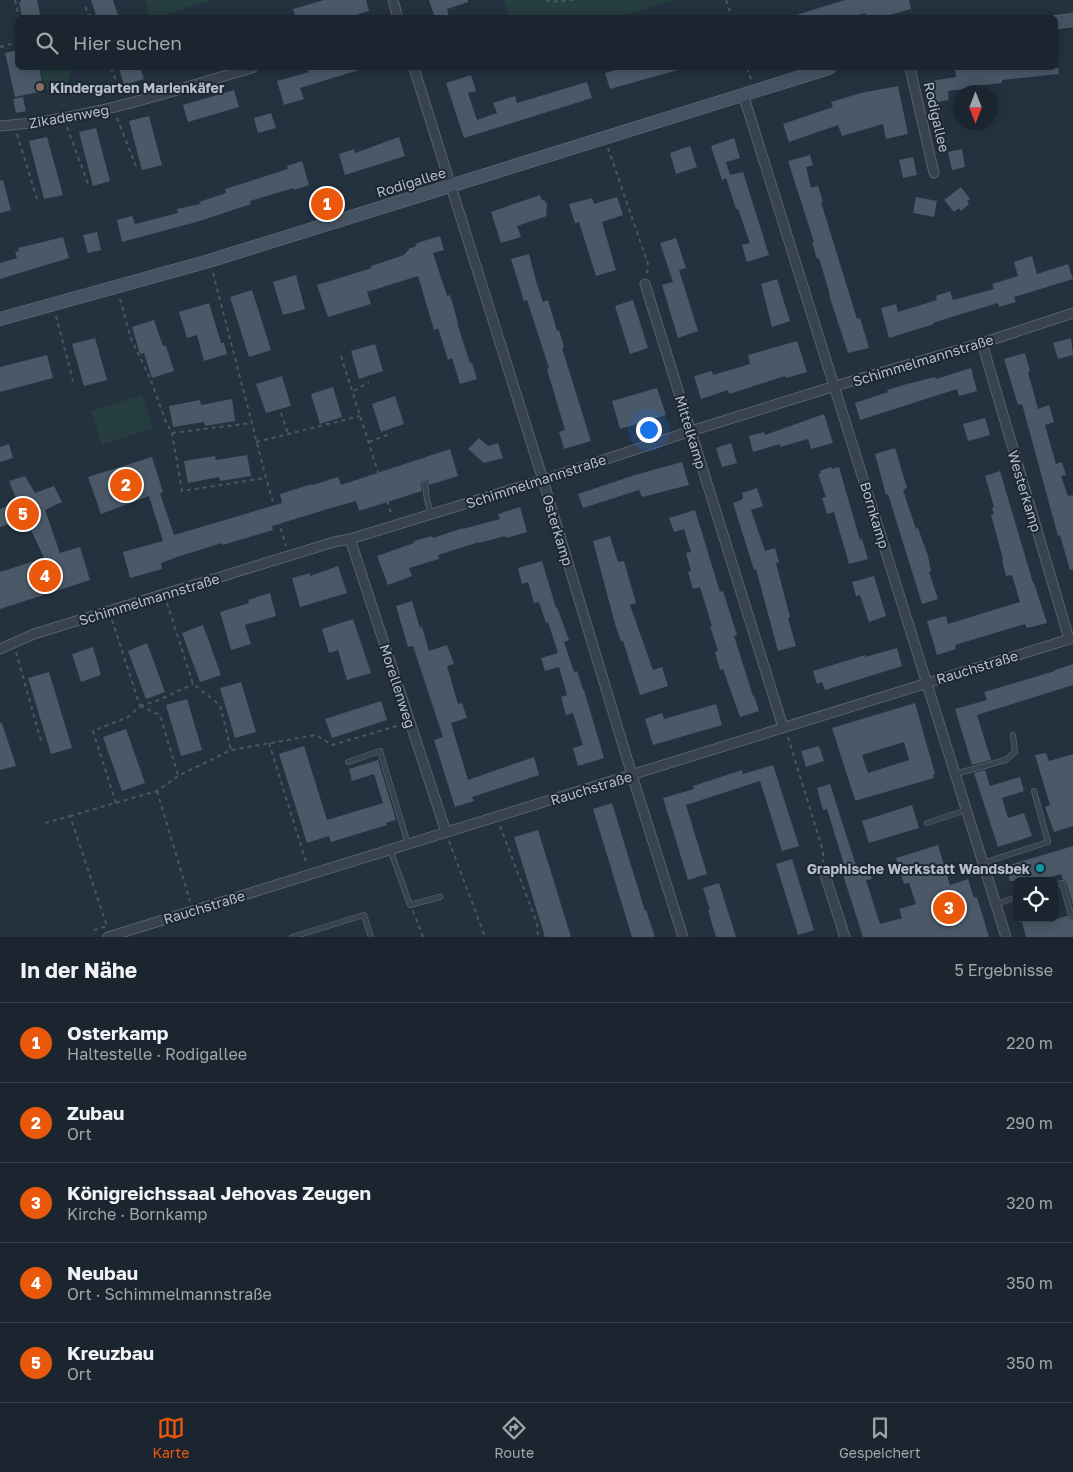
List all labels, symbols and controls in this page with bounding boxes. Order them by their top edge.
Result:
search box [15,15,1058,70]
icon: search [33,29,61,57]
text: Hier suchen [73,31,182,54]
place label: Kindergarten Marienkäfer [50,79,225,96]
street label: Rodigallee [921,80,953,154]
marker: Kindergarten Marienkäfer [34,81,46,93]
north arrow [953,85,998,130]
street label: Zikadenweg [28,101,110,131]
street label: Rodigallee [374,163,448,201]
pin: 1 [311,185,343,223]
street label: Schimmelmannstraße [851,330,995,390]
street label: Mittelkamp [672,393,710,471]
your location [636,417,662,443]
street label: Westerkamp [1005,448,1045,534]
street label: Schimmelmannstraße [464,450,608,512]
pin: 2 [110,466,142,504]
street label: Bornkamp [857,480,893,550]
street label: Osterkamp [539,492,577,568]
pin: 5 [7,495,39,533]
pin: 4 [29,557,61,595]
street label: Schimmelmannstraße [77,569,221,629]
street label: Morellenweg [376,642,420,730]
street label: Rauchstraße [934,647,1020,687]
street label: Rauchstraße [548,768,634,808]
place label: Graphische Werkstatt Wandsbek [807,860,1030,877]
marker: Graphische Werkstatt Wandsbek [1034,862,1046,874]
map controls [1013,877,1058,922]
button: locate [1013,877,1058,922]
street label: Rauchstraße [161,887,247,927]
pin: 3 [933,889,965,927]
text: In der Nähe [20,957,137,983]
text: 5 Ergebnisse [955,960,1053,980]
text: Osterkamp [67,1021,169,1044]
text: 1 [32,1033,40,1053]
text: 220 m [1006,1033,1053,1053]
text: Haltestelle · Rodigallee [67,1044,247,1064]
text: Zubau [67,1101,124,1124]
text: 2 [31,1113,41,1133]
text: 290 m [1006,1113,1053,1133]
text: Ort [67,1124,92,1144]
text: Königreichssaal Jehovas Zeugen [67,1181,371,1204]
text: 3 [31,1193,41,1213]
text: 320 m [1006,1193,1053,1213]
text: Kirche · Bornkamp [67,1204,207,1224]
text: Neubau [67,1261,138,1284]
text: 4 [31,1273,41,1293]
text: 350 m [1006,1273,1053,1293]
text: Ort · Schimmelmannstraße [67,1284,272,1304]
text: Kreuzbau [67,1341,154,1364]
text: 5 [31,1353,41,1373]
text: 350 m [1006,1353,1053,1373]
text: Ort [67,1364,92,1384]
tab: Karte [152,1414,189,1461]
tab: Route [494,1414,534,1461]
tab: Gespeichert [839,1414,921,1461]

